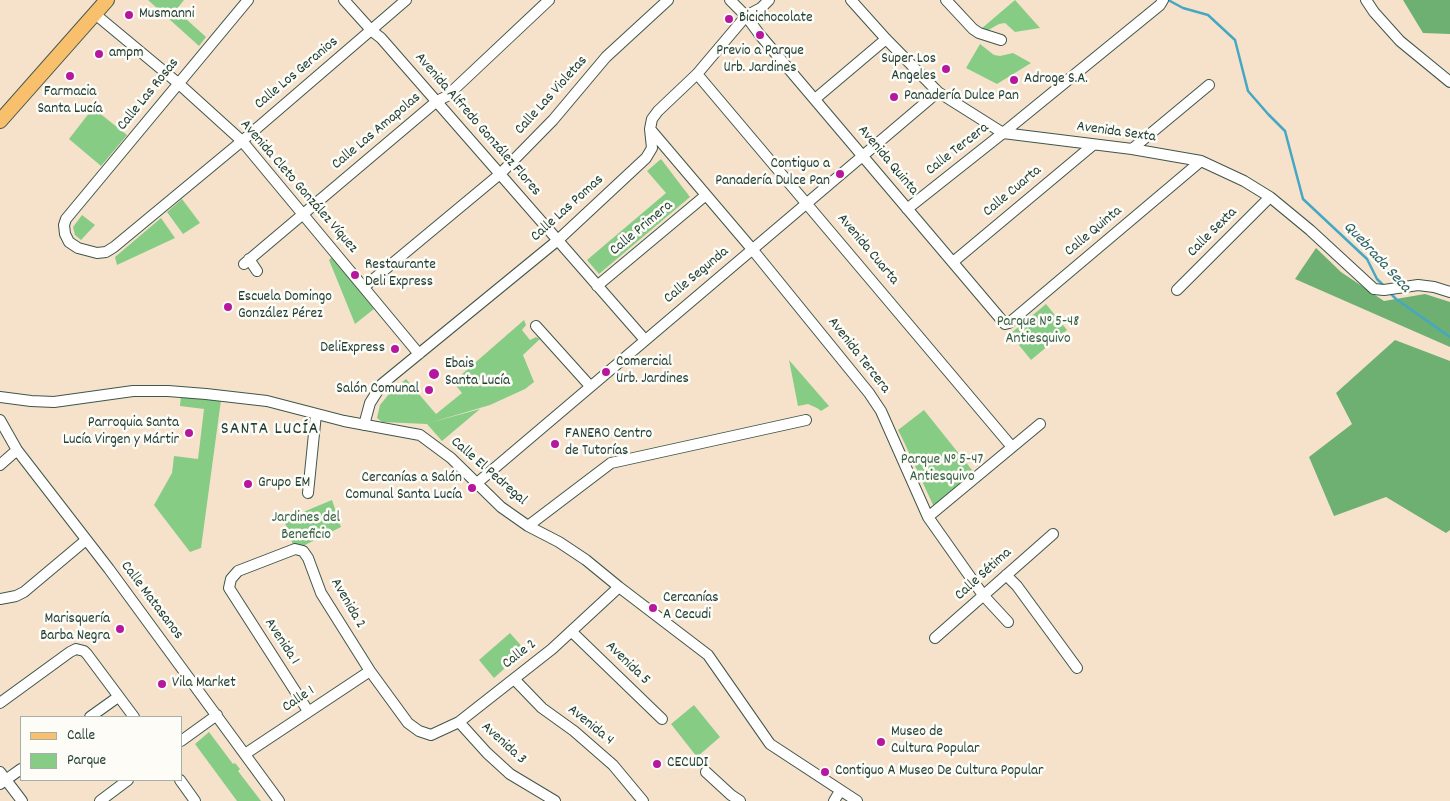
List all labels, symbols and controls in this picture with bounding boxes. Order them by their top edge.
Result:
place label: Musmanni [139,6,195,24]
marker: Musmanni [123,9,135,21]
place label: Bicichocolate [739,10,813,28]
marker: Bicichocolate [723,13,735,25]
marker: Previo a Parque Urb. Jardines [754,29,766,41]
street label: Calle Los Geranios [252,34,342,114]
place label: Previo a Parque Urb. Jardines [716,43,804,78]
place label: ampm [109,45,144,63]
marker: ampm [93,48,105,60]
street label: Avenida Alfredo González Flores [410,50,544,200]
place label: Super Los Angeles [881,51,936,86]
street label: Calle Las Violetas [512,53,592,139]
street label: Calle Las Rosas [114,55,184,135]
marker: Super Los Angeles [940,63,952,75]
marker: Farmacia Santa Lucía [64,70,76,82]
place label: Adroge S.A. [1024,71,1088,89]
marker: Adroge S.A. [1008,74,1020,86]
place label: Farmacia Santa Lucía [37,84,103,119]
place label: Panadería Dulce Pan [904,88,1019,106]
street label: Calle Las Amapolas [329,90,425,174]
marker: Panadería Dulce Pan [888,91,900,103]
street label: Avenida Cleto González Víquez [235,117,361,257]
street label: Avenida Sexta [1075,119,1157,147]
street label: Calle Tercera [923,120,993,180]
street label: Avenida Quinta [853,122,921,200]
place label: Contiguo a Panadería Dulce Pan [715,156,830,191]
street label: Calle Cuarta [980,162,1046,222]
marker: Contiguo a Panadería Dulce Pan [834,168,846,180]
street label: Calle Las Pomas [528,172,608,246]
street label: Calle Primera [607,198,677,260]
street label: Calle Quinta [1062,203,1126,261]
street label: Calle Sexta [1184,204,1242,262]
street label: Avenida Cuarta [832,211,902,289]
water label: Quebrada Seca [1338,218,1414,298]
street label: Calle Segunda [661,244,733,308]
place label: Restaurante Deli Express [365,257,436,292]
marker: Restaurante Deli Express [349,269,361,281]
place label: Escuela Domingo González Pérez [238,289,332,324]
marker: Escuela Domingo González Pérez [222,301,234,313]
street label: Avenida Tercera [823,314,893,398]
park label: Parque N° 5-48 Antiesquivo [997,314,1079,349]
place label: DeliExpress [320,340,385,358]
marker: DeliExpress [389,343,401,355]
place label: Comercial Urb. Jardines [616,354,689,389]
place label: Ebais Santa Lucía [445,356,510,391]
marker: Comercial Urb. Jardines [600,366,612,378]
marker: Ebais Santa Lucía [427,367,441,381]
place label: Salón Comunal [336,381,419,399]
marker: Salón Comunal [423,384,435,396]
place label: Parroquia Santa Lucía Virgen y Mártir [63,415,179,450]
district label: SANTA LUCÍA [219,420,321,442]
place label: FANERO Centro de Tutorías [565,426,652,461]
marker: Parroquia Santa Lucía Virgen y Mártir [183,427,195,439]
street label: Calle El Pedregal [446,434,530,510]
marker: FANERO Centro de Tutorías [549,438,561,450]
park label: Parque N° 5-47 Antiesquivo [901,452,983,487]
place label: Cercanías a Salón Comunal Santa Lucía [345,470,462,505]
place label: Grupo EM [258,475,310,493]
marker: Grupo EM [242,478,254,490]
marker: Cercanías a Salón Comunal Santa Lucía [466,482,478,494]
park label: Jardines del Beneficio [272,510,340,545]
street label: Calle Sétima [952,545,1016,605]
street label: Calle Matasanos [116,558,186,644]
street label: Avenida 2 [326,576,368,632]
place label: Cercanías A Cecudi [663,590,719,625]
marker: Cercanías A Cecudi [647,602,659,614]
place label: Marisquería Barba Negra [40,611,110,646]
street label: Avenida 1 [259,615,303,669]
marker: Marisquería Barba Negra [114,623,126,635]
street label: Calle 2 [499,636,541,674]
street label: Avenida 5 [601,638,653,690]
place label: Vila Market [172,675,236,693]
marker: Vila Market [156,678,168,690]
street label: Calle 1 [279,683,319,717]
street label: Avenida 4 [563,702,617,750]
legend [20,716,182,781]
street label: Avenida 3 [477,719,529,769]
place label: Museo de Cultura Popular [891,724,980,759]
text: Calle [67,725,95,747]
marker: Museo de Cultura Popular [875,736,887,748]
text: Parque [67,750,106,772]
place label: CECUDI [667,755,708,773]
marker: CECUDI [651,758,663,770]
place label: Contiguo A Museo De Cultura Popular [835,763,1044,781]
marker: Contiguo A Museo De Cultura Popular [819,766,831,778]

